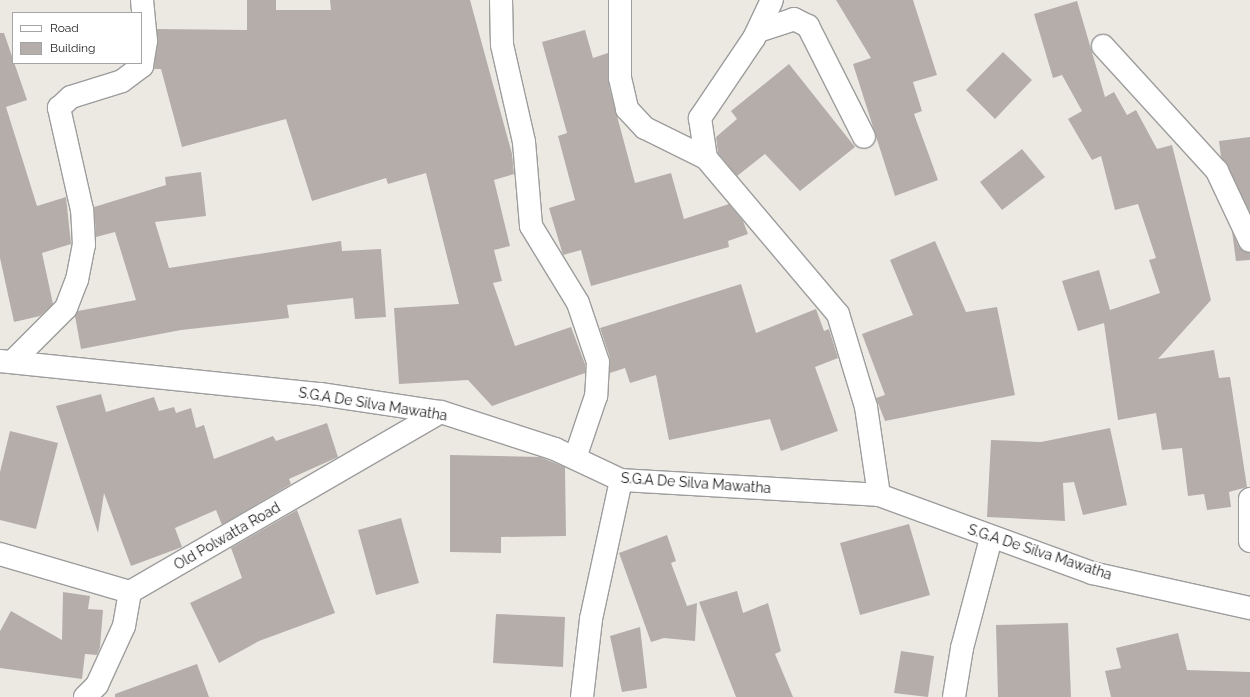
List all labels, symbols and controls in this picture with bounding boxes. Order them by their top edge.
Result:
legend [12,12,142,64]
text: Road [50,21,79,35]
text: Building [50,41,96,55]
street label: S.G.A De Silva Mawatha [297,384,449,424]
street label: S.G.A De Silva Mawatha [620,469,772,497]
street label: Old Polwatta Road [171,499,283,573]
street label: S.G.A De Silva Mawatha [966,521,1114,583]

